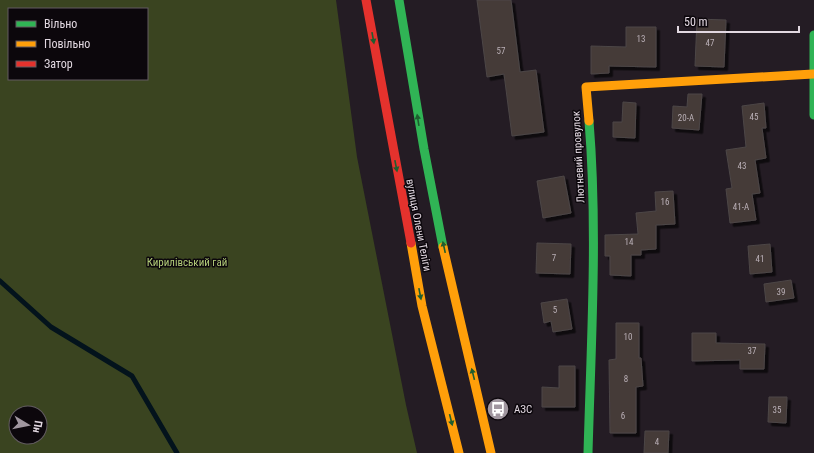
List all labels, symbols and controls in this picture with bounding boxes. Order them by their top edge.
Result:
legend [8,8,148,80]
scale bar [678,8,799,34]
text: 50 m [684,15,708,29]
text: Вільно [44,17,77,31]
one-way arrow [370,32,376,44]
house number: 13 [637,34,645,44]
text: Повільно [44,37,90,51]
house number: 47 [706,38,715,48]
house number: 57 [497,46,506,56]
text: Затор [44,57,73,71]
street label: Лютневий провулок [570,110,587,203]
house number: 45 [750,112,759,122]
house number: 20-А [678,113,694,123]
one-way arrow [415,114,421,126]
one-way arrow [393,160,399,172]
house number: 43 [738,161,746,171]
street label: вулиця Олени Теліги [403,178,434,272]
house number: 16 [661,197,669,207]
house number: 41-А [733,202,749,212]
house number: 14 [625,237,634,247]
one-way arrow [440,241,446,253]
house number: 7 [552,253,557,263]
house number: 41 [756,254,764,264]
park label: Кирилівський гай [147,256,227,269]
house number: 39 [777,287,785,297]
one-way arrow [417,288,423,300]
house number: 5 [553,305,558,315]
house number: 10 [624,332,632,342]
house number: 37 [748,346,757,356]
one-way arrow [470,368,476,380]
house number: 8 [624,374,628,384]
bus stop icon: АЗС [485,396,511,422]
place label: АЗС [514,403,532,416]
north arrow [8,405,48,445]
house number: 35 [773,405,782,415]
house number: 6 [621,411,625,421]
one-way arrow [448,414,454,426]
text: Пн [30,419,45,434]
house number: 4 [655,437,660,447]

